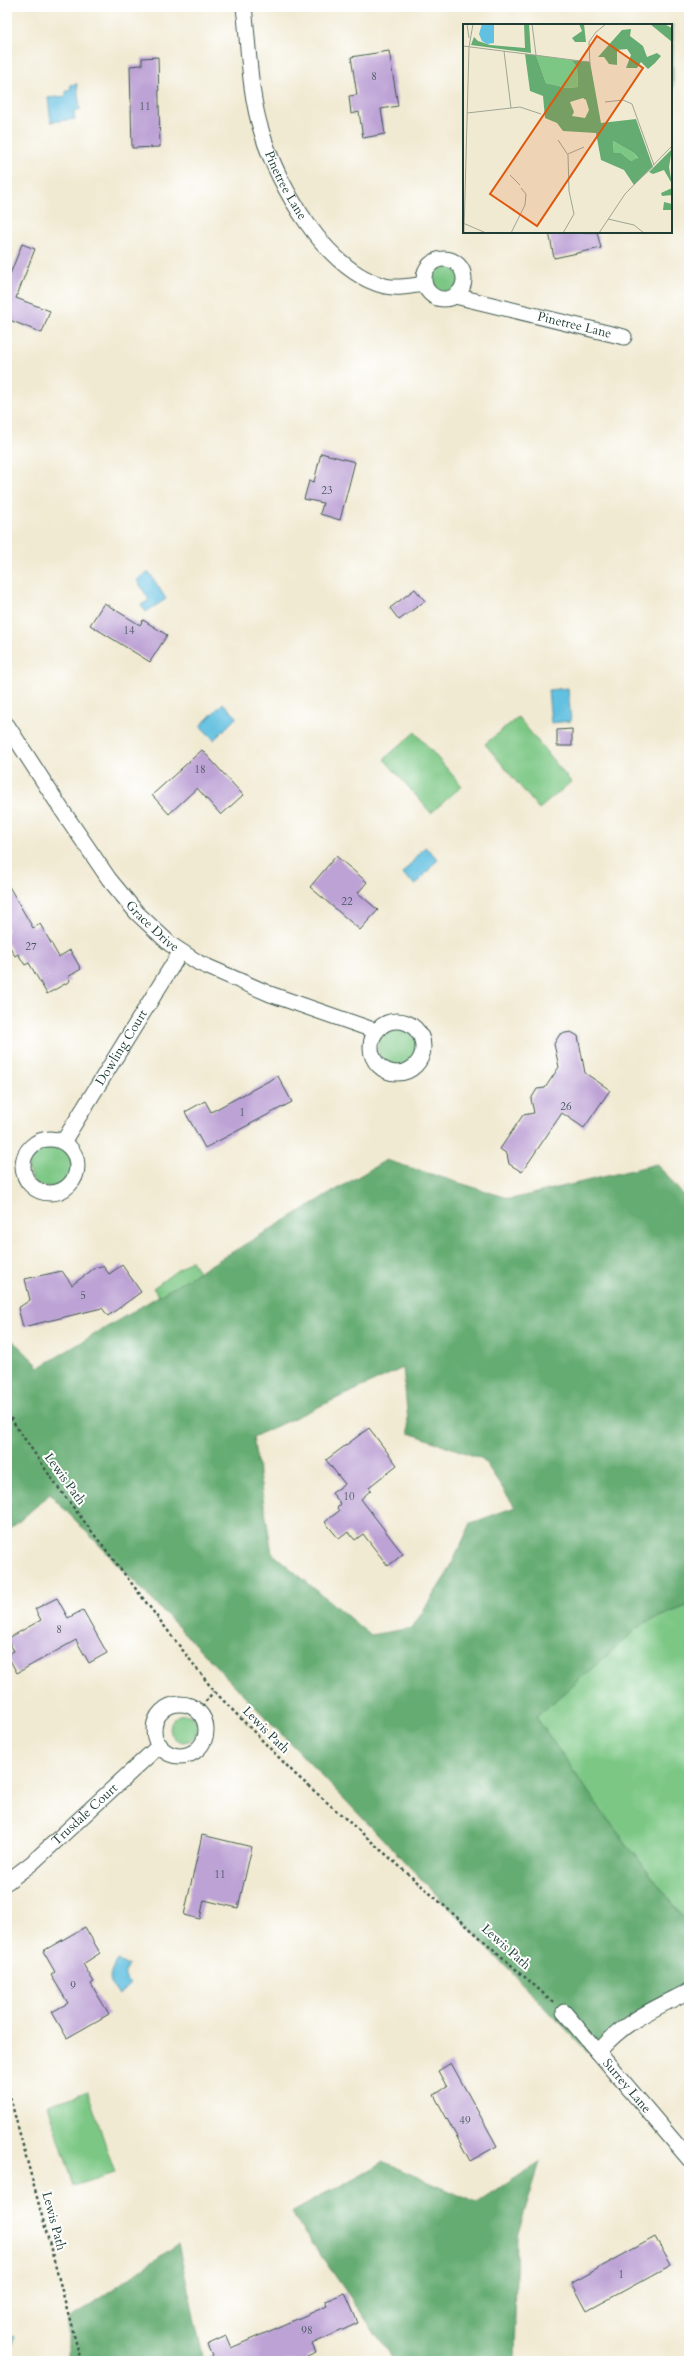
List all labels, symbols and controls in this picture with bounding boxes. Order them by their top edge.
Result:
inset map [463,24,672,233]
house number: 8 [371,69,377,84]
house number: 11 [139,99,151,114]
street label: Pinetree Lane [260,148,311,223]
street label: Pinetree Lane [536,307,613,343]
house number: 23 [321,483,333,498]
house number: 14 [123,623,135,638]
house number: 18 [194,762,206,777]
house number: 22 [341,894,353,909]
street label: Grace Drive [121,897,182,956]
house number: 27 [25,939,37,954]
street label: Dowling Court [91,1006,152,1089]
house number: 26 [560,1099,572,1114]
house number: 1 [239,1105,245,1120]
house number: 5 [80,1288,86,1303]
street label: Lewis Path [40,1449,90,1509]
house number: 10 [343,1489,355,1504]
house number: 8 [56,1622,62,1637]
street label: Lewis Path [238,1702,294,1758]
street label: Trusdale Court [48,1779,122,1850]
house number: 11 [214,1867,226,1882]
street label: Lewis Path [478,1920,534,1974]
house number: 9 [70,1978,76,1993]
street label: Surrey Lane [599,2055,655,2117]
house number: 49 [459,2113,471,2128]
street label: Lewis Path [38,2190,70,2252]
house number: 1 [618,2267,624,2282]
house number: 98 [301,2323,313,2338]

